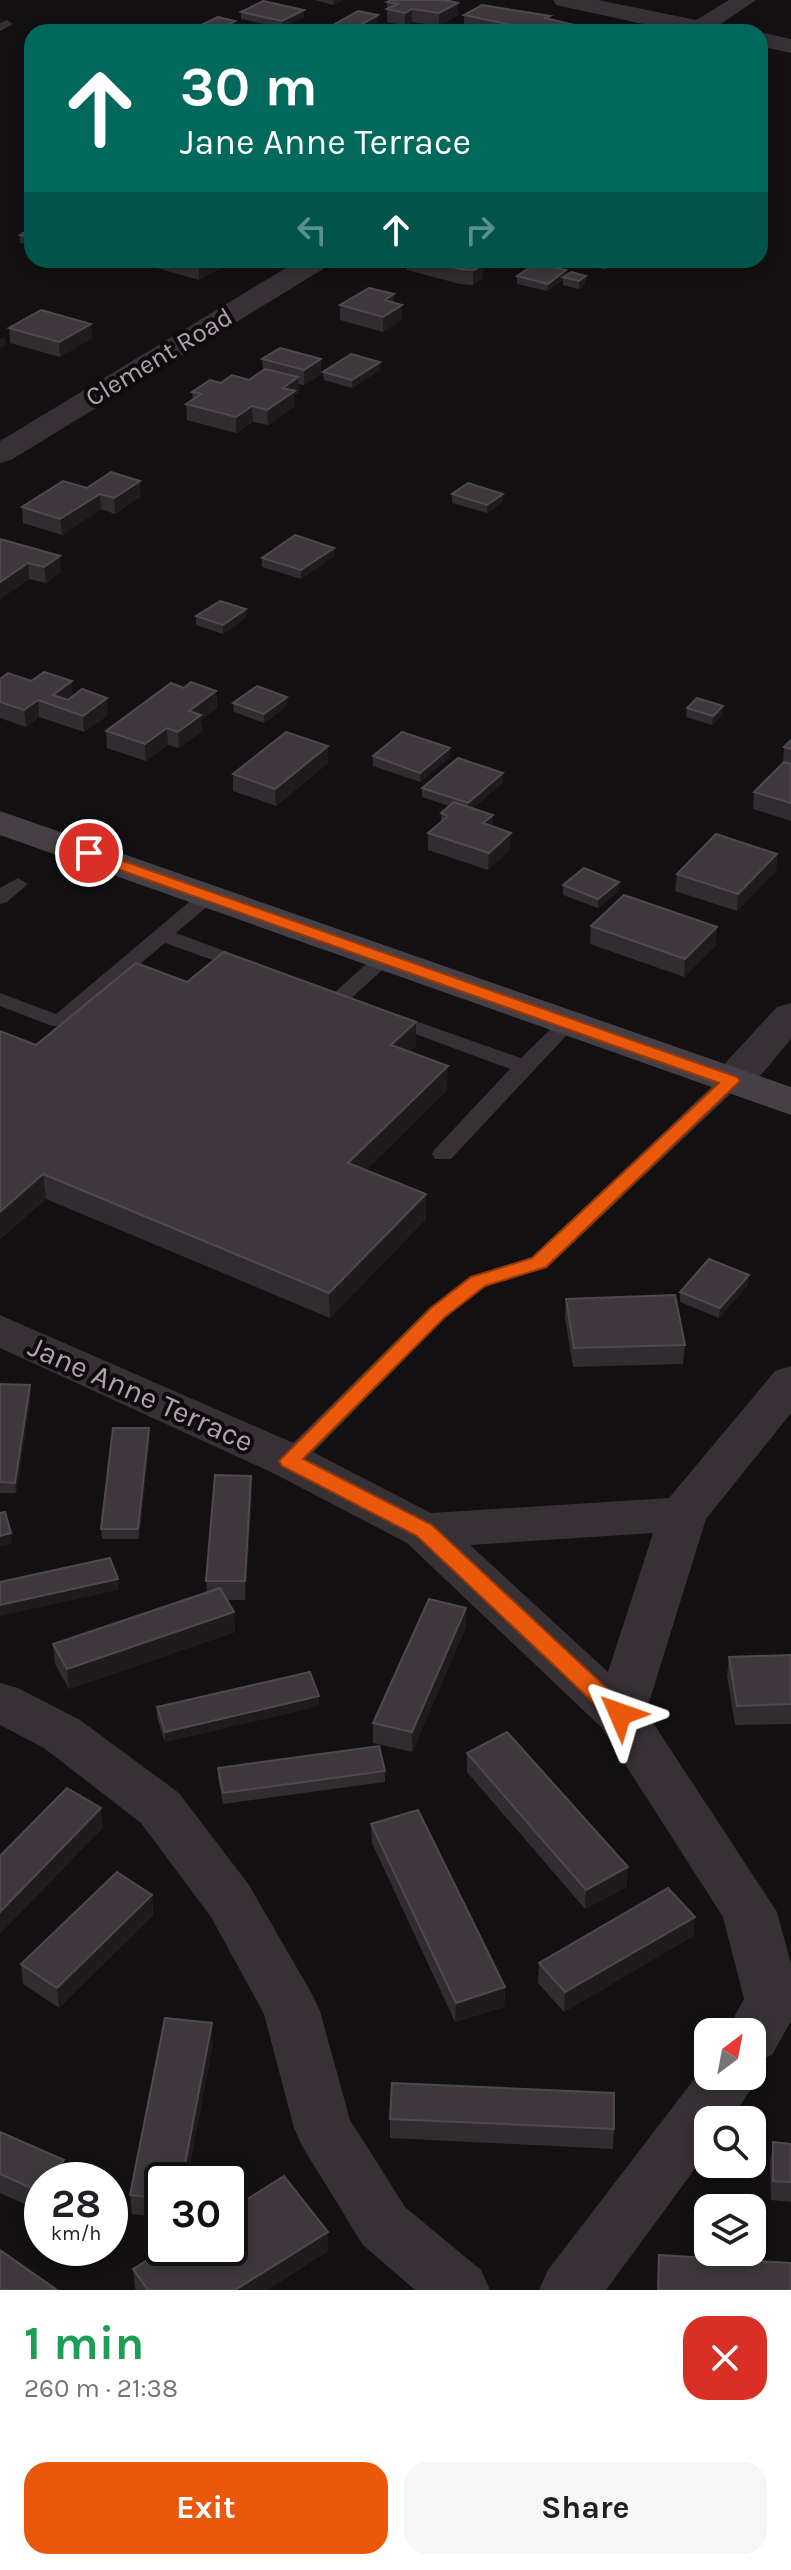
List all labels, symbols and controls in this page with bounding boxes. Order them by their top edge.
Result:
text: 30 m [180,54,318,119]
icon: ahead [48,56,152,160]
text: Jane Anne Terrace [180,121,471,163]
icon: left [290,208,334,252]
icon: ahead [374,208,418,252]
icon: right [458,208,502,252]
street label: Clement Road [80,301,238,413]
pin [55,819,123,887]
icon: arrive [67,831,111,875]
street label: Jane Anne Terrace [23,1328,259,1460]
position arrow [578,1672,662,1756]
north arrow [694,2018,766,2090]
map controls [694,2018,766,2266]
button: search [694,2106,766,2178]
speed limit sign: 30 [144,2162,248,2266]
text: 28 [51,2180,101,2227]
button: layers [694,2194,766,2266]
text: km/h [51,2222,101,2245]
text: 1 min [24,2315,144,2371]
button: close [683,2316,767,2400]
text: 260 m · 21:38 [24,2373,178,2404]
button: Exit [24,2462,388,2554]
button: Share [404,2462,767,2554]

